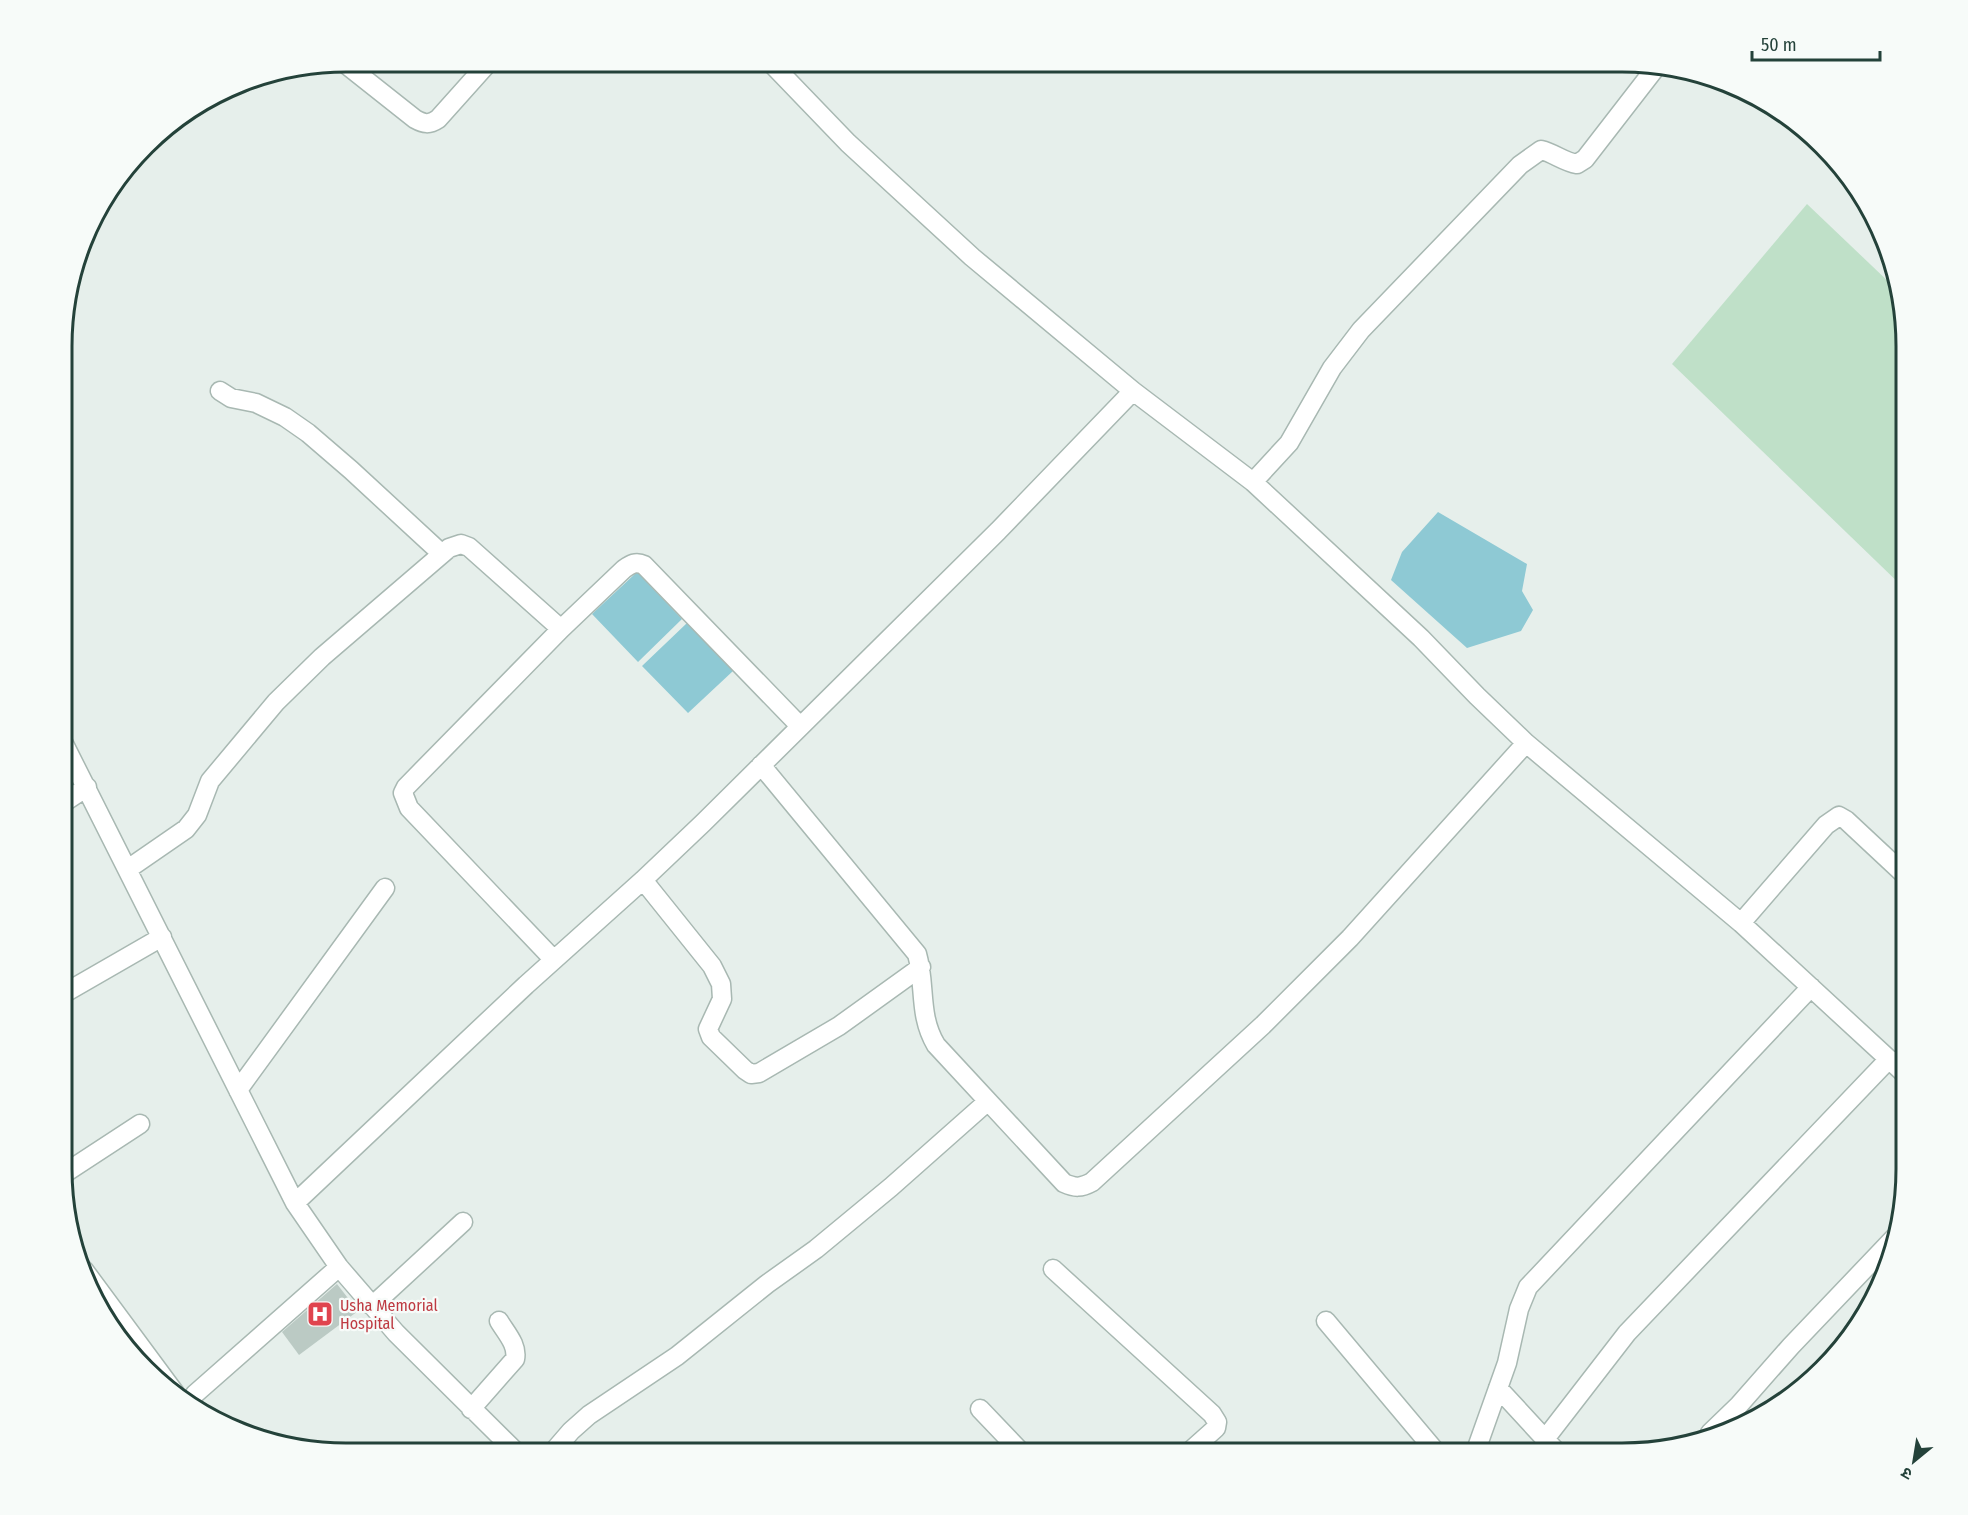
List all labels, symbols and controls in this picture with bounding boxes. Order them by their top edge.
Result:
scale bar [1752,24,1880,62]
text: 50 m [1761,34,1797,56]
place label: Usha Memorial Hospital [340,1296,438,1333]
hospital icon: Usha Memorial Hospital [305,1299,335,1329]
north arrow [1884,1431,1944,1491]
text: उ [1897,1463,1916,1484]

